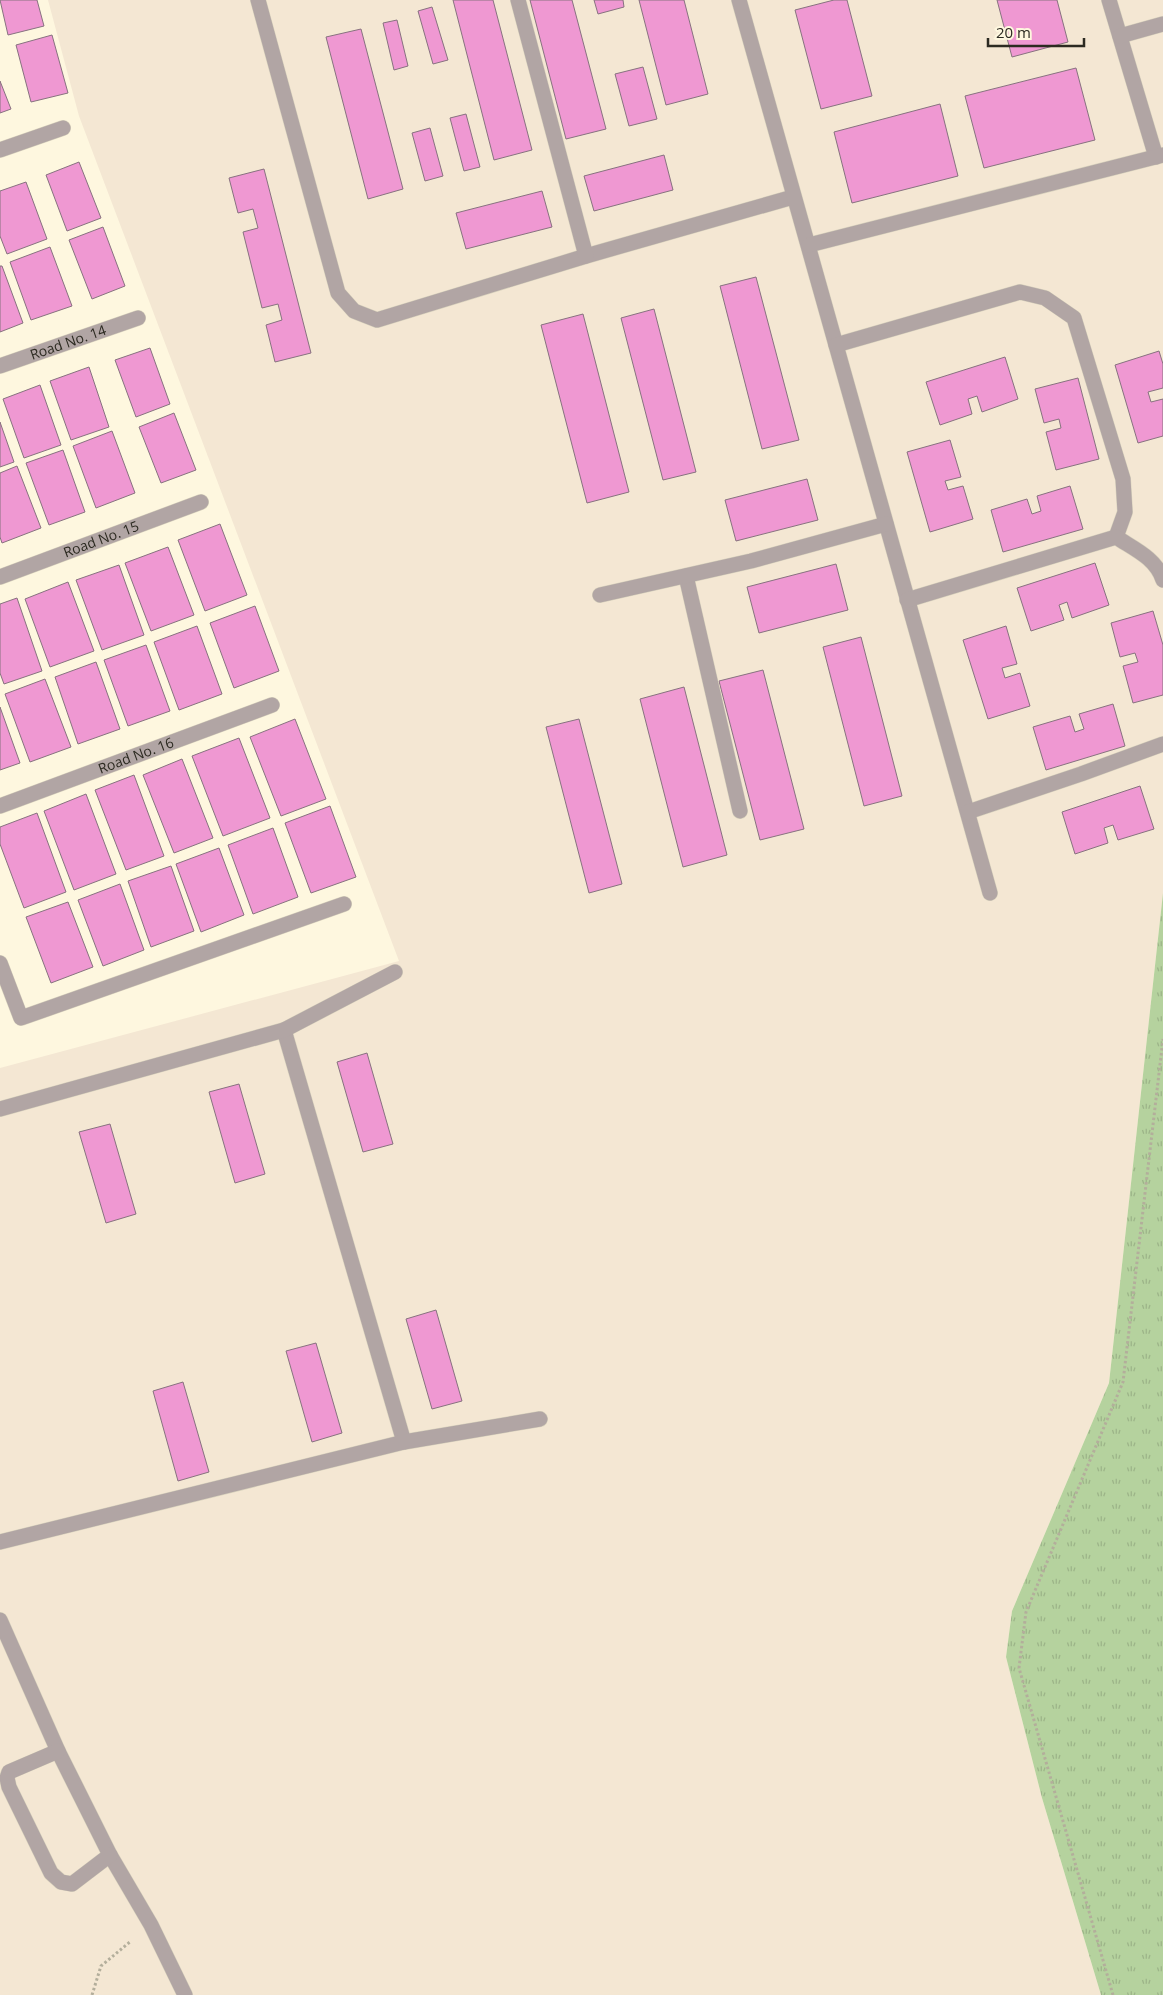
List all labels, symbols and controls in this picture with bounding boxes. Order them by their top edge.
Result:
scale bar [988,15,1084,47]
text: 20 m [996,22,1031,42]
street label: Road No. 14 [27,320,108,364]
street label: Road No. 15 [60,516,142,562]
street label: Road No. 16 [95,732,176,778]

